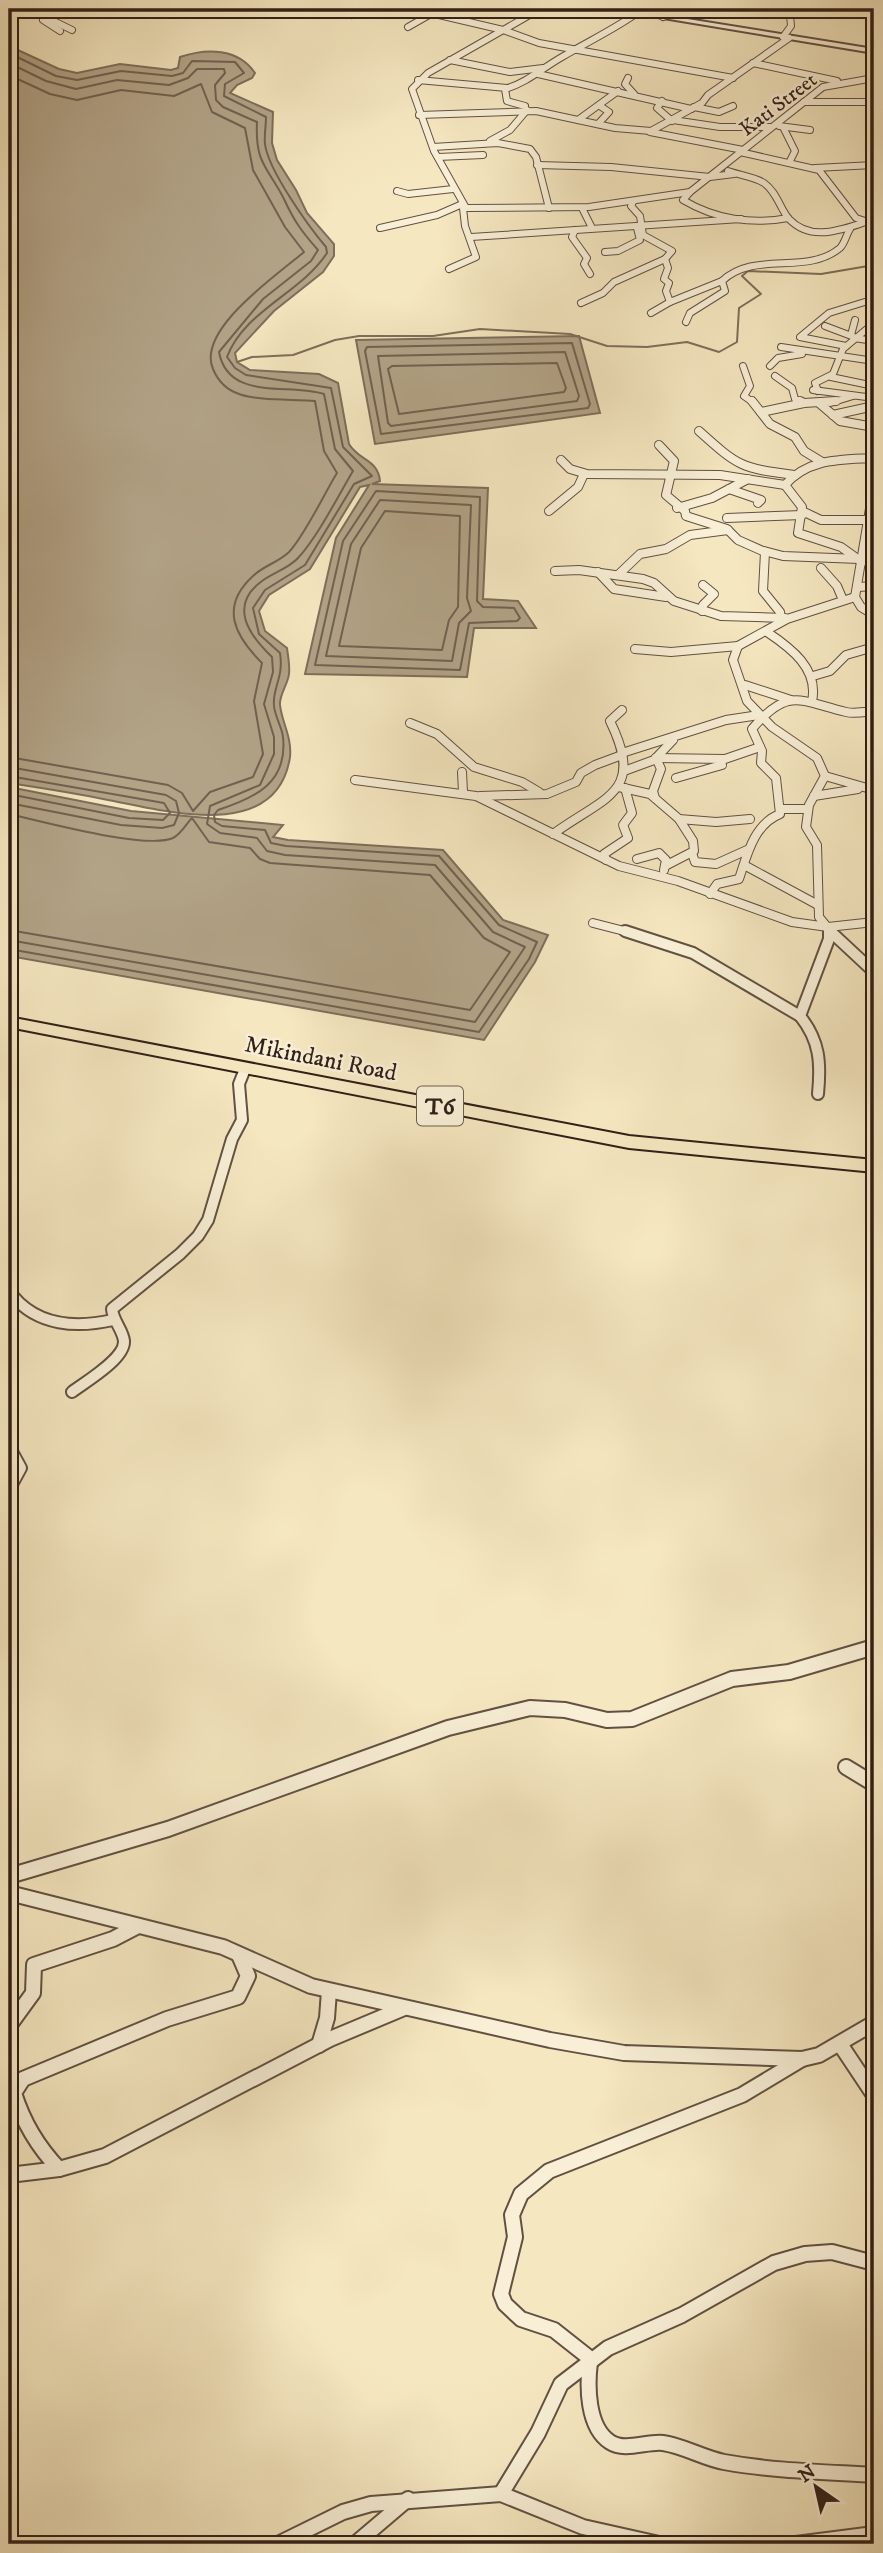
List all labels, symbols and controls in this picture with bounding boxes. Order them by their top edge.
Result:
street label: Kati Street [735,67,823,142]
street label: Mikindani Road [242,1030,399,1088]
road number: T6 [417,1086,463,1126]
north arrow [782,2452,852,2522]
text: N [794,2460,821,2488]

